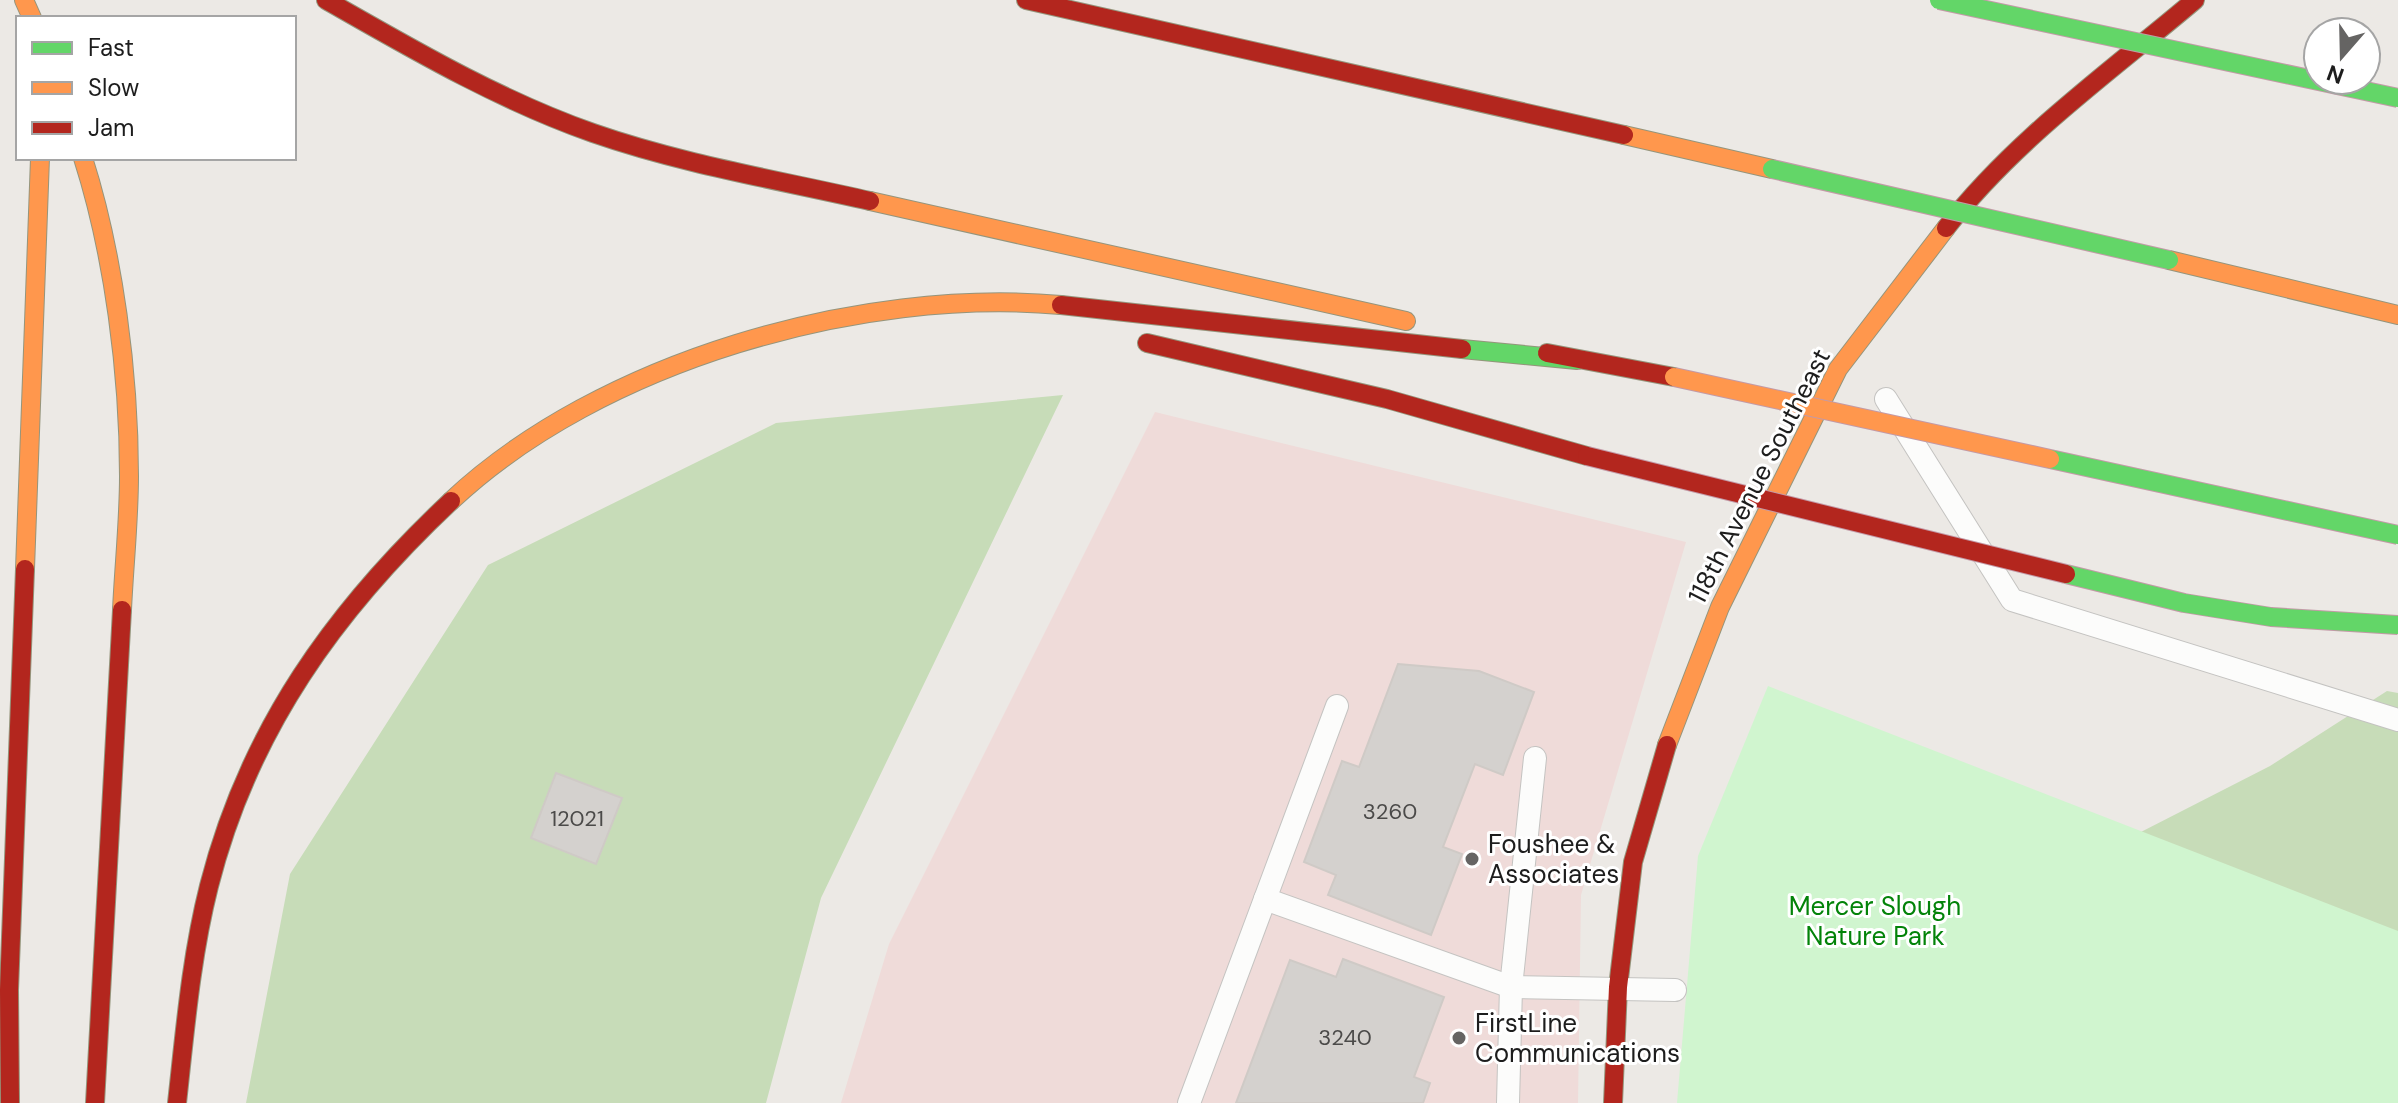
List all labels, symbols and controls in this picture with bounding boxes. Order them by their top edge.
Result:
legend [16,16,296,160]
north arrow [2302,16,2382,96]
text: Fast [88,32,134,63]
text: N [2323,58,2348,91]
text: Slow [88,72,139,103]
text: Jam [88,112,134,143]
street label: 118th Avenue Southeast [1680,343,1838,609]
house number: 3260 [1363,797,1417,826]
house number: 12021 [550,804,604,833]
place label: Foushee & Associates [1488,827,1619,891]
marker: Foushee & Associates [1463,850,1481,868]
park label: Mercer Slough Nature Park [1789,889,1961,953]
place label: FirstLine Communications [1475,1006,1680,1070]
house number: 3240 [1318,1023,1372,1052]
marker: FirstLine Communications [1450,1029,1468,1047]

